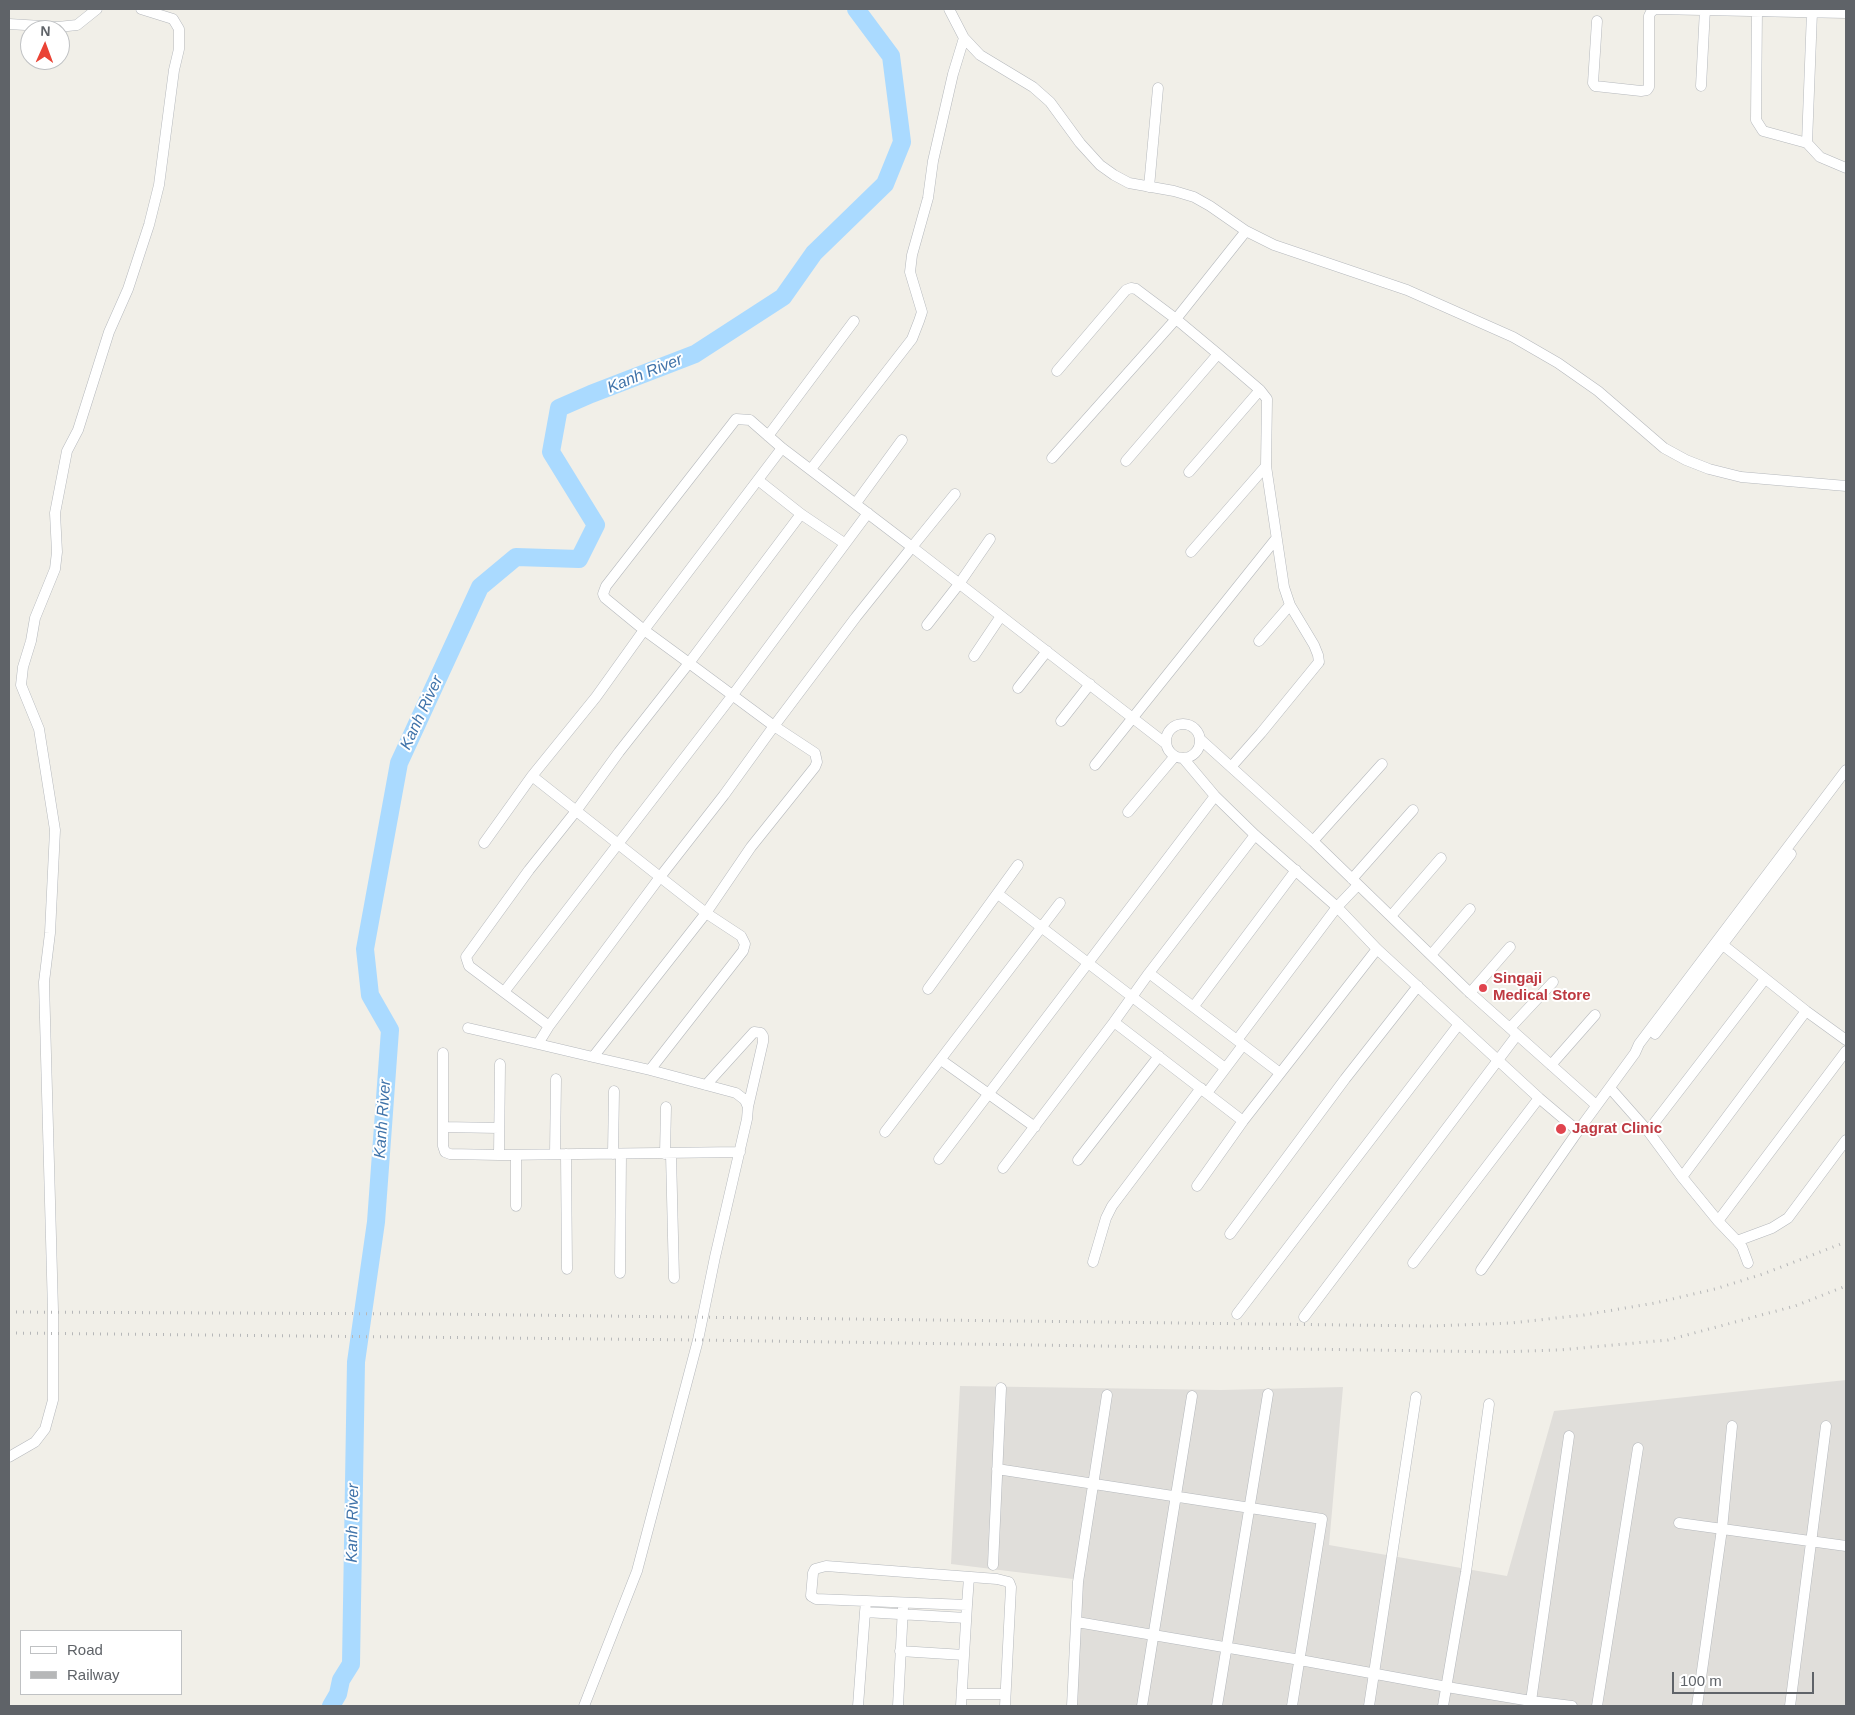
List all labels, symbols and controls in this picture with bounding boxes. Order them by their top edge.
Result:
north arrow [20,20,70,70]
text: N [40,23,51,39]
water label: Kanh River [605,350,685,398]
water label: Kanh River [397,673,447,753]
place label: Singaji Medical Store [1493,970,1591,1005]
marker: Singaji Medical Store [1477,982,1489,994]
water label: Kanh River [371,1079,395,1159]
place label: Jagrat Clinic [1572,1120,1662,1138]
marker: Jagrat Clinic [1554,1122,1568,1136]
water label: Kanh River [343,1483,363,1563]
legend [20,1630,182,1695]
text: Road [67,1641,103,1658]
scale bar [1675,1662,1818,1694]
text: Railway [67,1666,120,1683]
text: 100 m [1680,1672,1722,1689]

